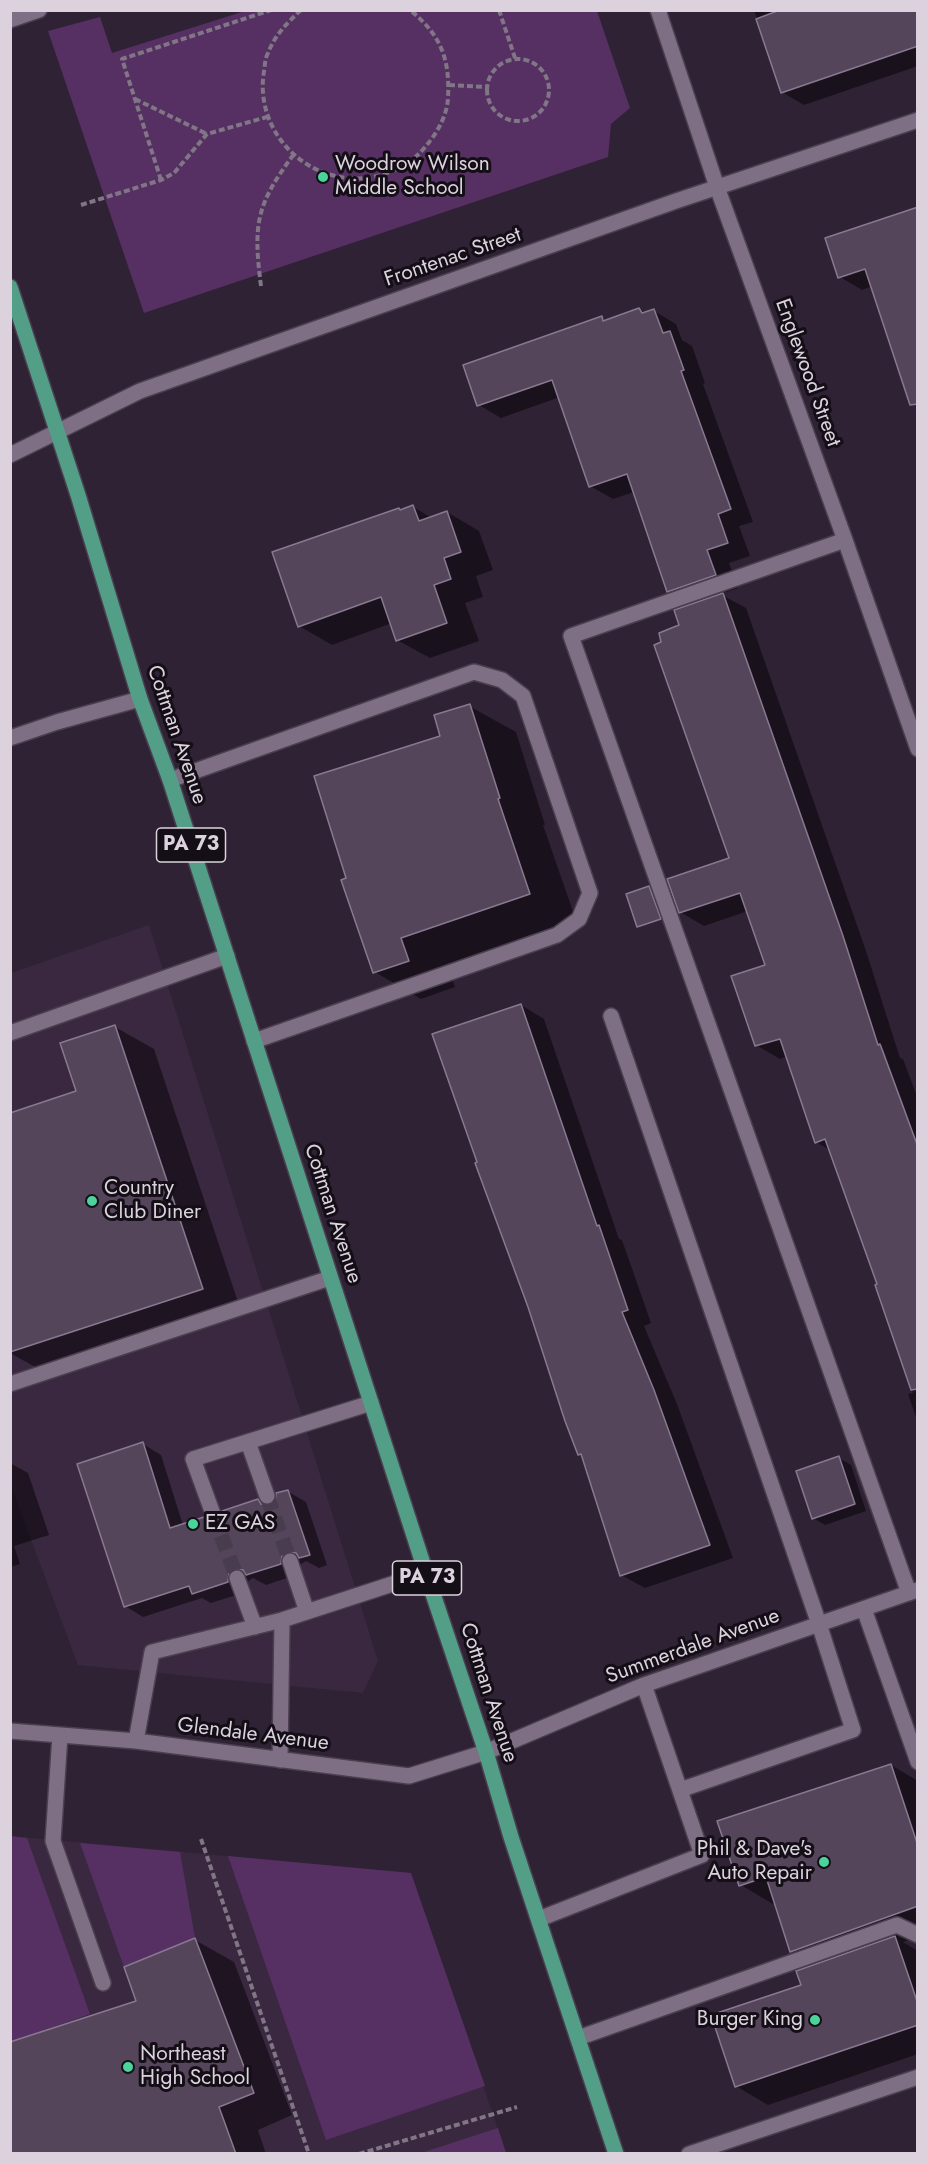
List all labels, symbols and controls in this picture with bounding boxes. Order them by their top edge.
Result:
place label: Woodrow Wilson Middle School [335,152,490,202]
marker: Woodrow Wilson Middle School [316,170,330,184]
street label: Frontenac Street [381,223,525,293]
street label: Englewood Street [769,296,845,450]
street label: Cottman Avenue [140,662,212,808]
road number: PA 73 [156,828,225,862]
street label: Cottman Avenue [298,1141,366,1287]
place label: Country Club Diner [104,1176,201,1226]
marker: Country Club Diner [85,1194,99,1208]
place label: EZ GAS [205,1511,275,1537]
marker: EZ GAS [186,1517,200,1531]
road number: PA 73 [392,1561,462,1595]
street label: Summerdale Avenue [603,1604,783,1690]
street label: Cottman Avenue [454,1620,522,1766]
street label: Glendale Avenue [176,1713,330,1757]
place label: Phil & Dave's Auto Repair [697,1837,812,1887]
marker: Phil & Dave's Auto Repair [817,1855,831,1869]
place label: Burger King [697,2007,803,2033]
marker: Burger King [808,2013,822,2027]
place label: Northeast High School [140,2042,250,2092]
marker: Northeast High School [121,2060,135,2074]

